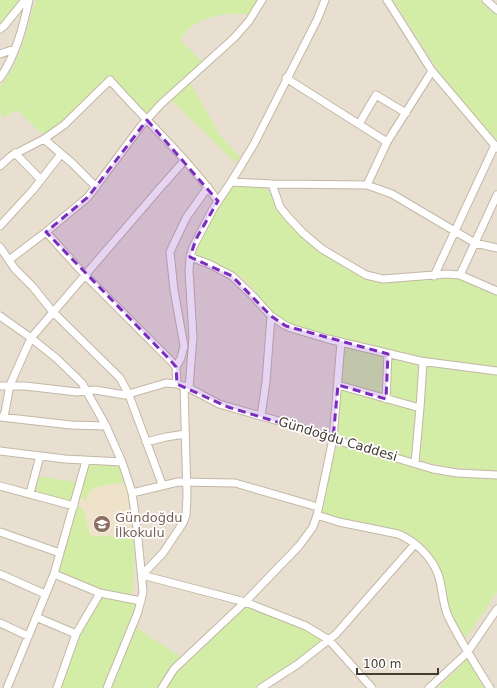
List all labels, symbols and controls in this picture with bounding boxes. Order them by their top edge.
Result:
street label: Gündoğdu Caddesi [277,414,399,464]
place label: Gündoğdu İlkokulu [115,510,183,540]
school or university icon: Gündoğdu İlkokulu [92,514,112,534]
scale bar [357,650,438,676]
text: 100 m [363,657,401,671]

